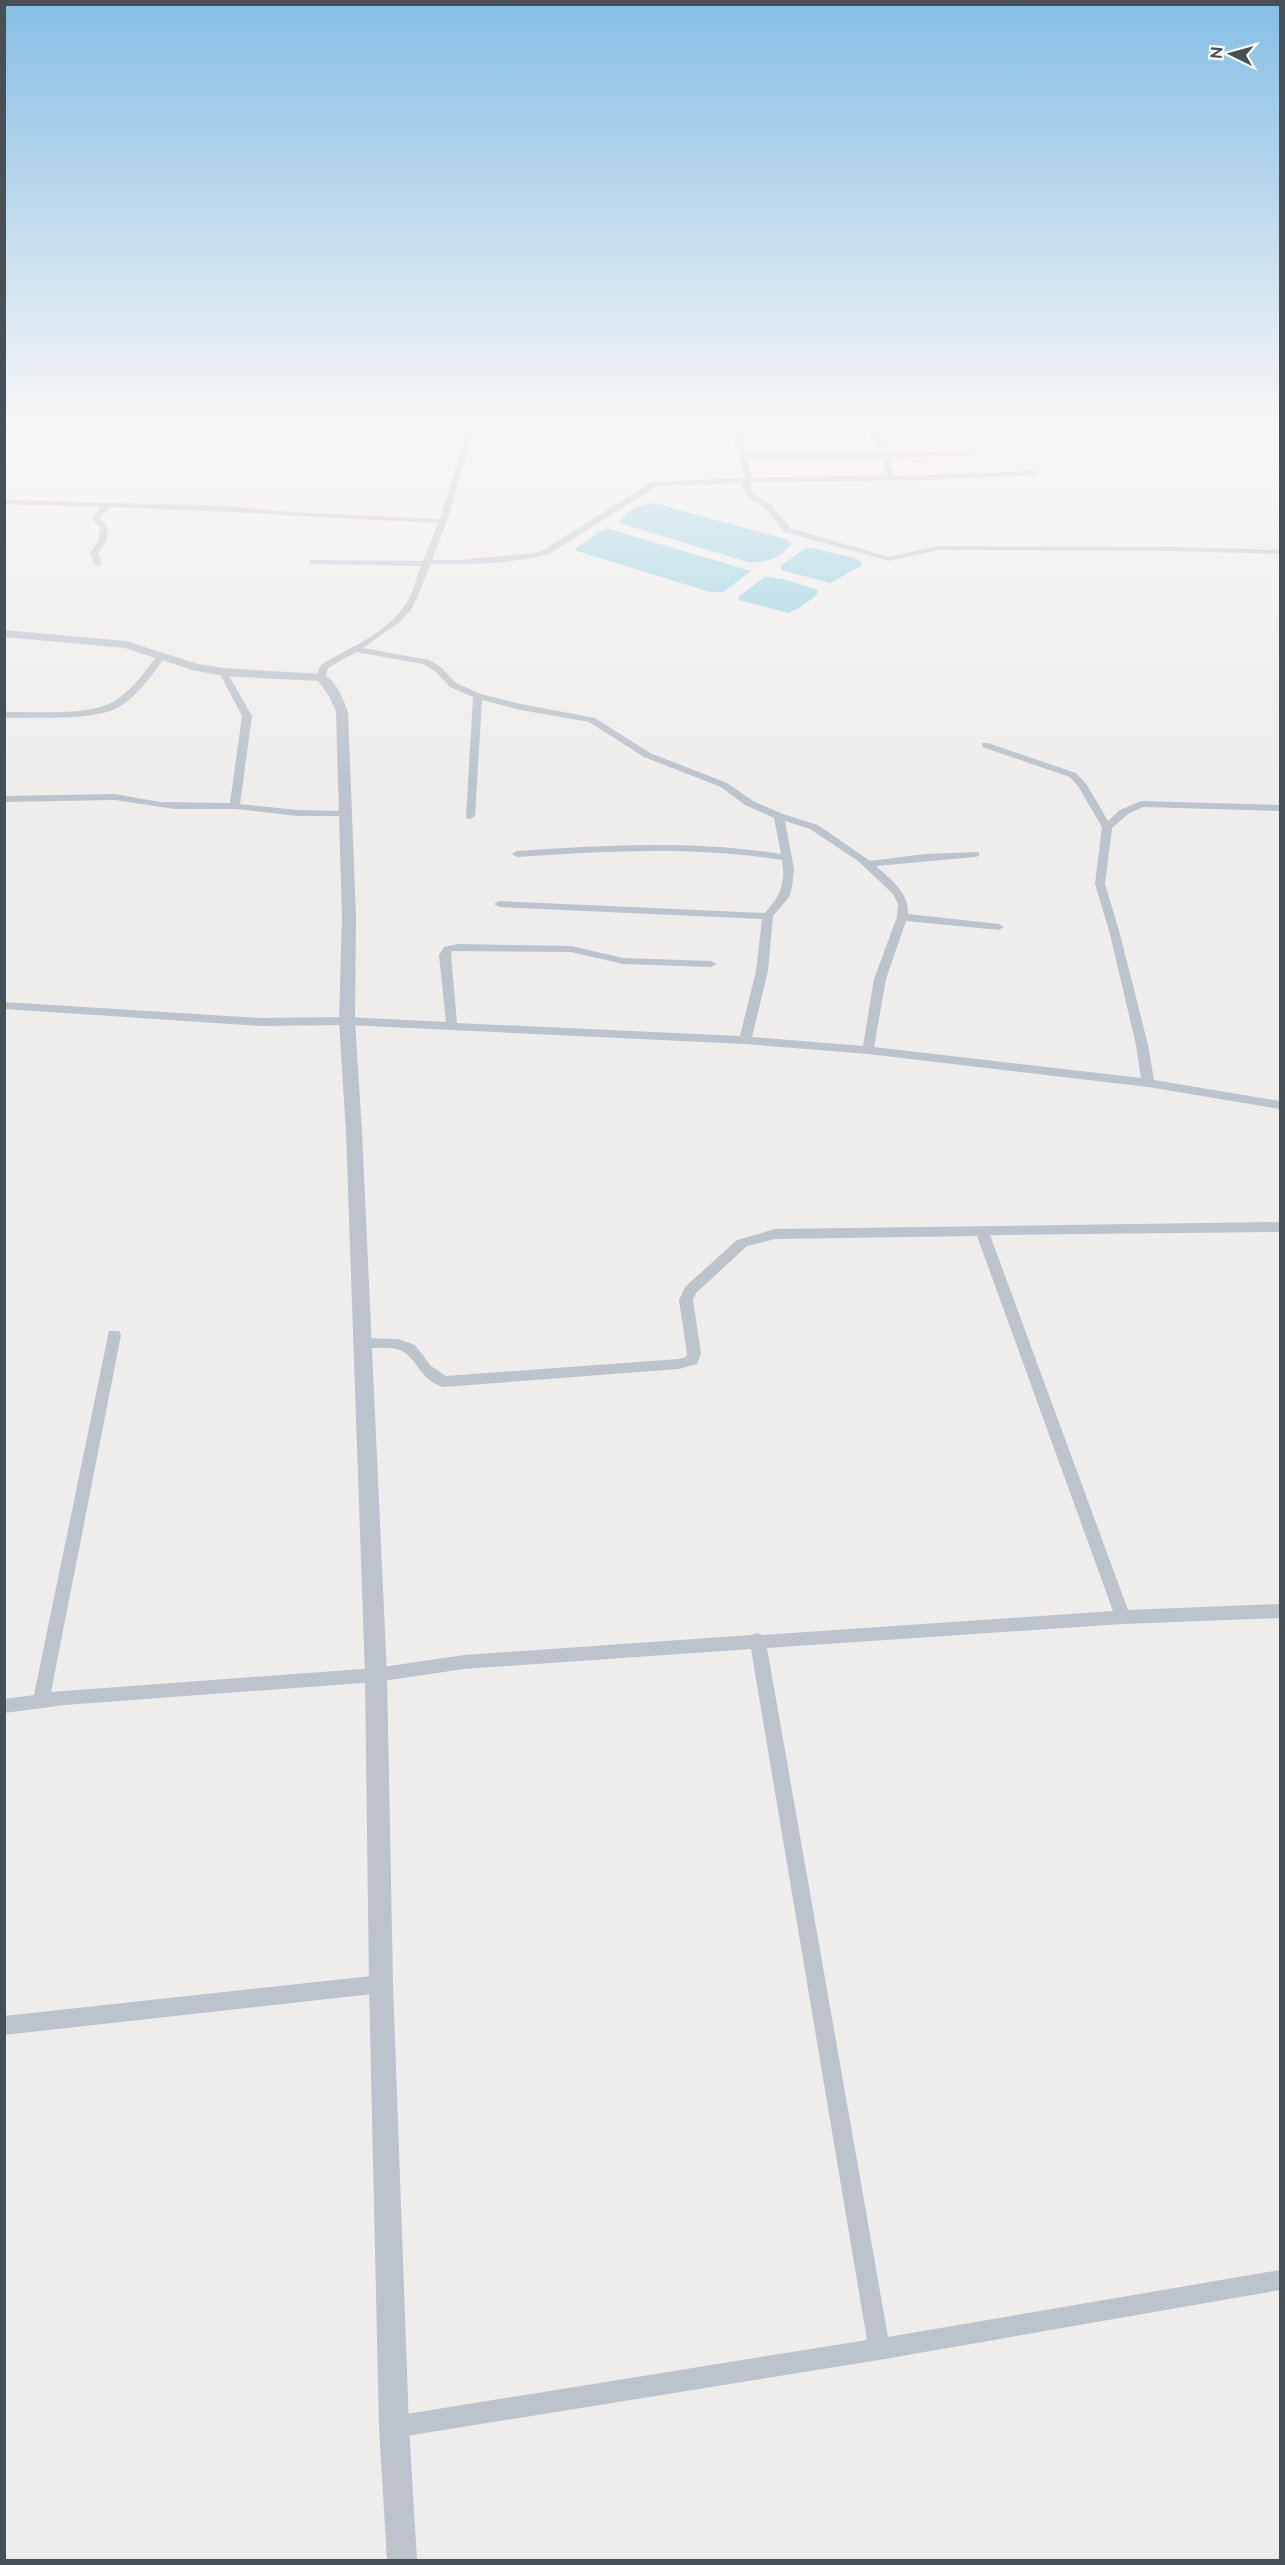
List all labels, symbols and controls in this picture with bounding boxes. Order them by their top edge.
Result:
north arrow [1201,24,1261,84]
text: N [1207,46,1227,60]

